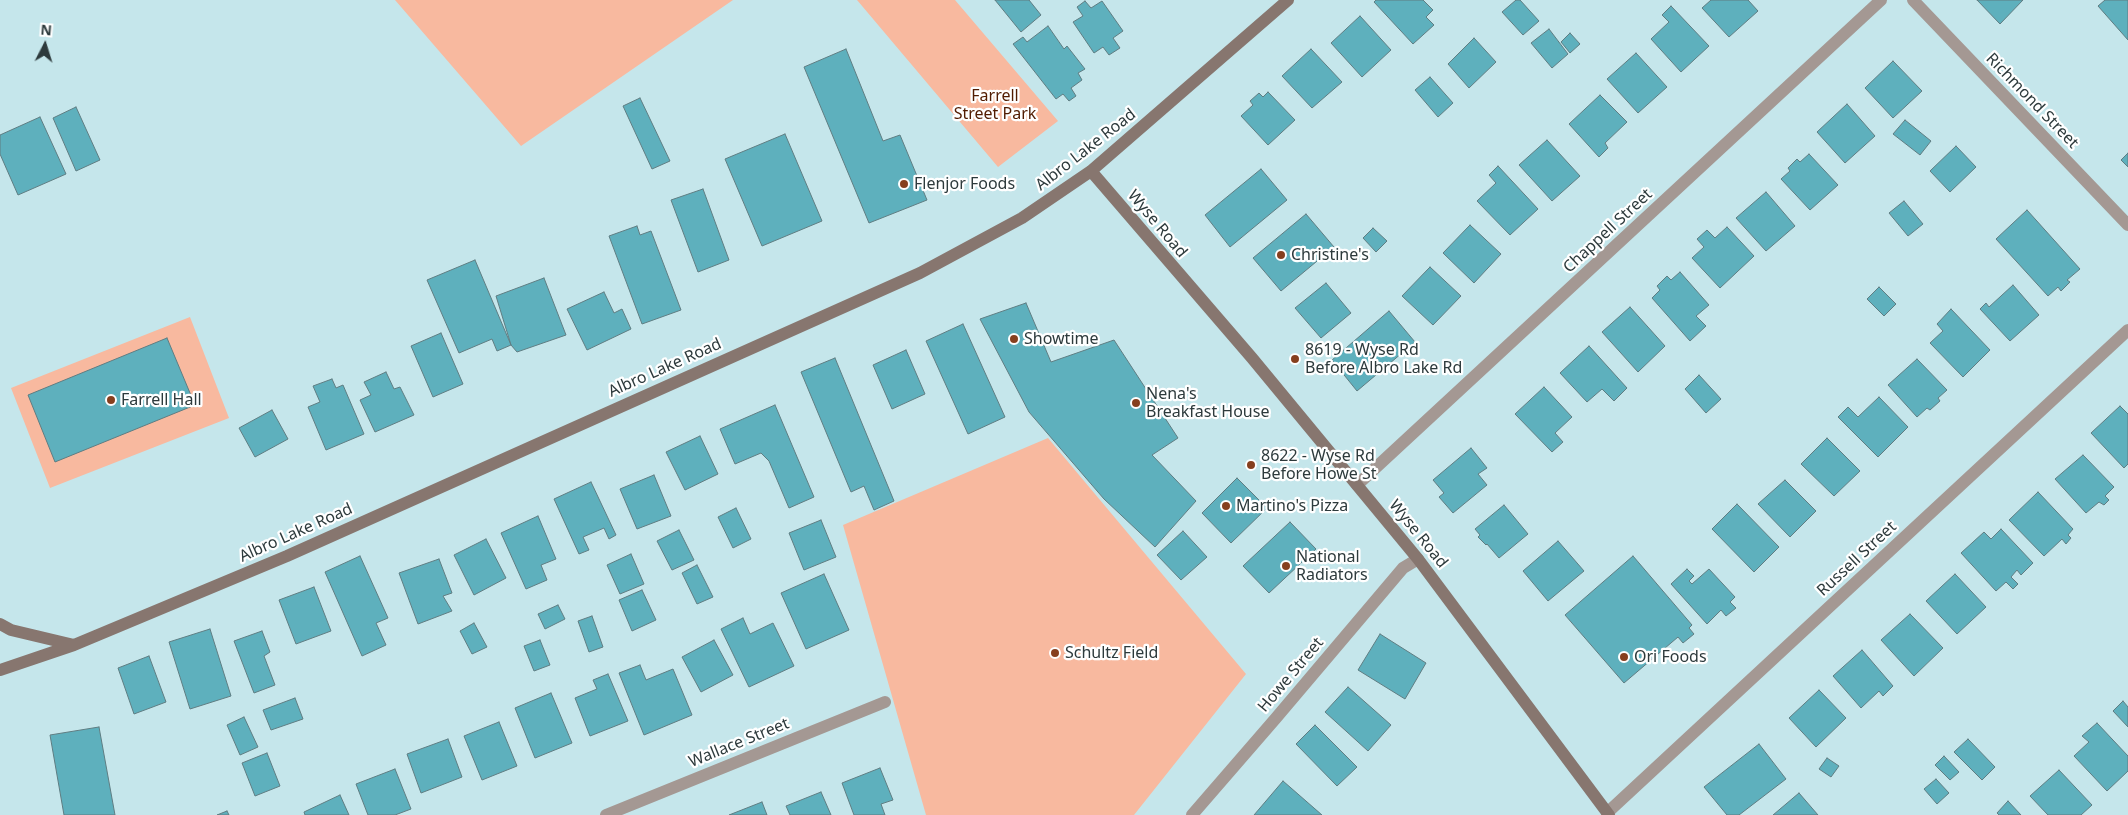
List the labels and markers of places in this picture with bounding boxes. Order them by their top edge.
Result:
place label: Flenjor Foods [914,174,1015,194]
marker: Flenjor Foods [898,178,910,190]
place label: Christine's [1291,245,1369,265]
marker: Christine's [1275,249,1287,261]
place label: Showtime [1024,329,1098,349]
marker: Showtime [1008,333,1020,345]
place label: 8619 - Wyse Rd Before Albro Lake Rd [1305,340,1462,378]
marker: 8619 - Wyse Rd Before Albro Lake Rd [1289,353,1301,365]
place label: Nena's Breakfast House [1146,384,1269,422]
place label: Farrell Hall [121,390,202,410]
marker: Farrell Hall [105,394,117,406]
marker: Nena's Breakfast House [1130,397,1142,409]
place label: 8622 - Wyse Rd Before Howe St [1261,446,1377,484]
marker: 8622 - Wyse Rd Before Howe St [1245,459,1257,471]
place label: Martino's Pizza [1236,496,1348,516]
marker: Martino's Pizza [1220,500,1232,512]
place label: National Radiators [1296,547,1368,585]
marker: National Radiators [1280,560,1292,572]
place label: Schultz Field [1065,643,1158,663]
marker: Schultz Field [1049,647,1061,659]
place label: Ori Foods [1634,647,1707,667]
marker: Ori Foods [1618,651,1630,663]

